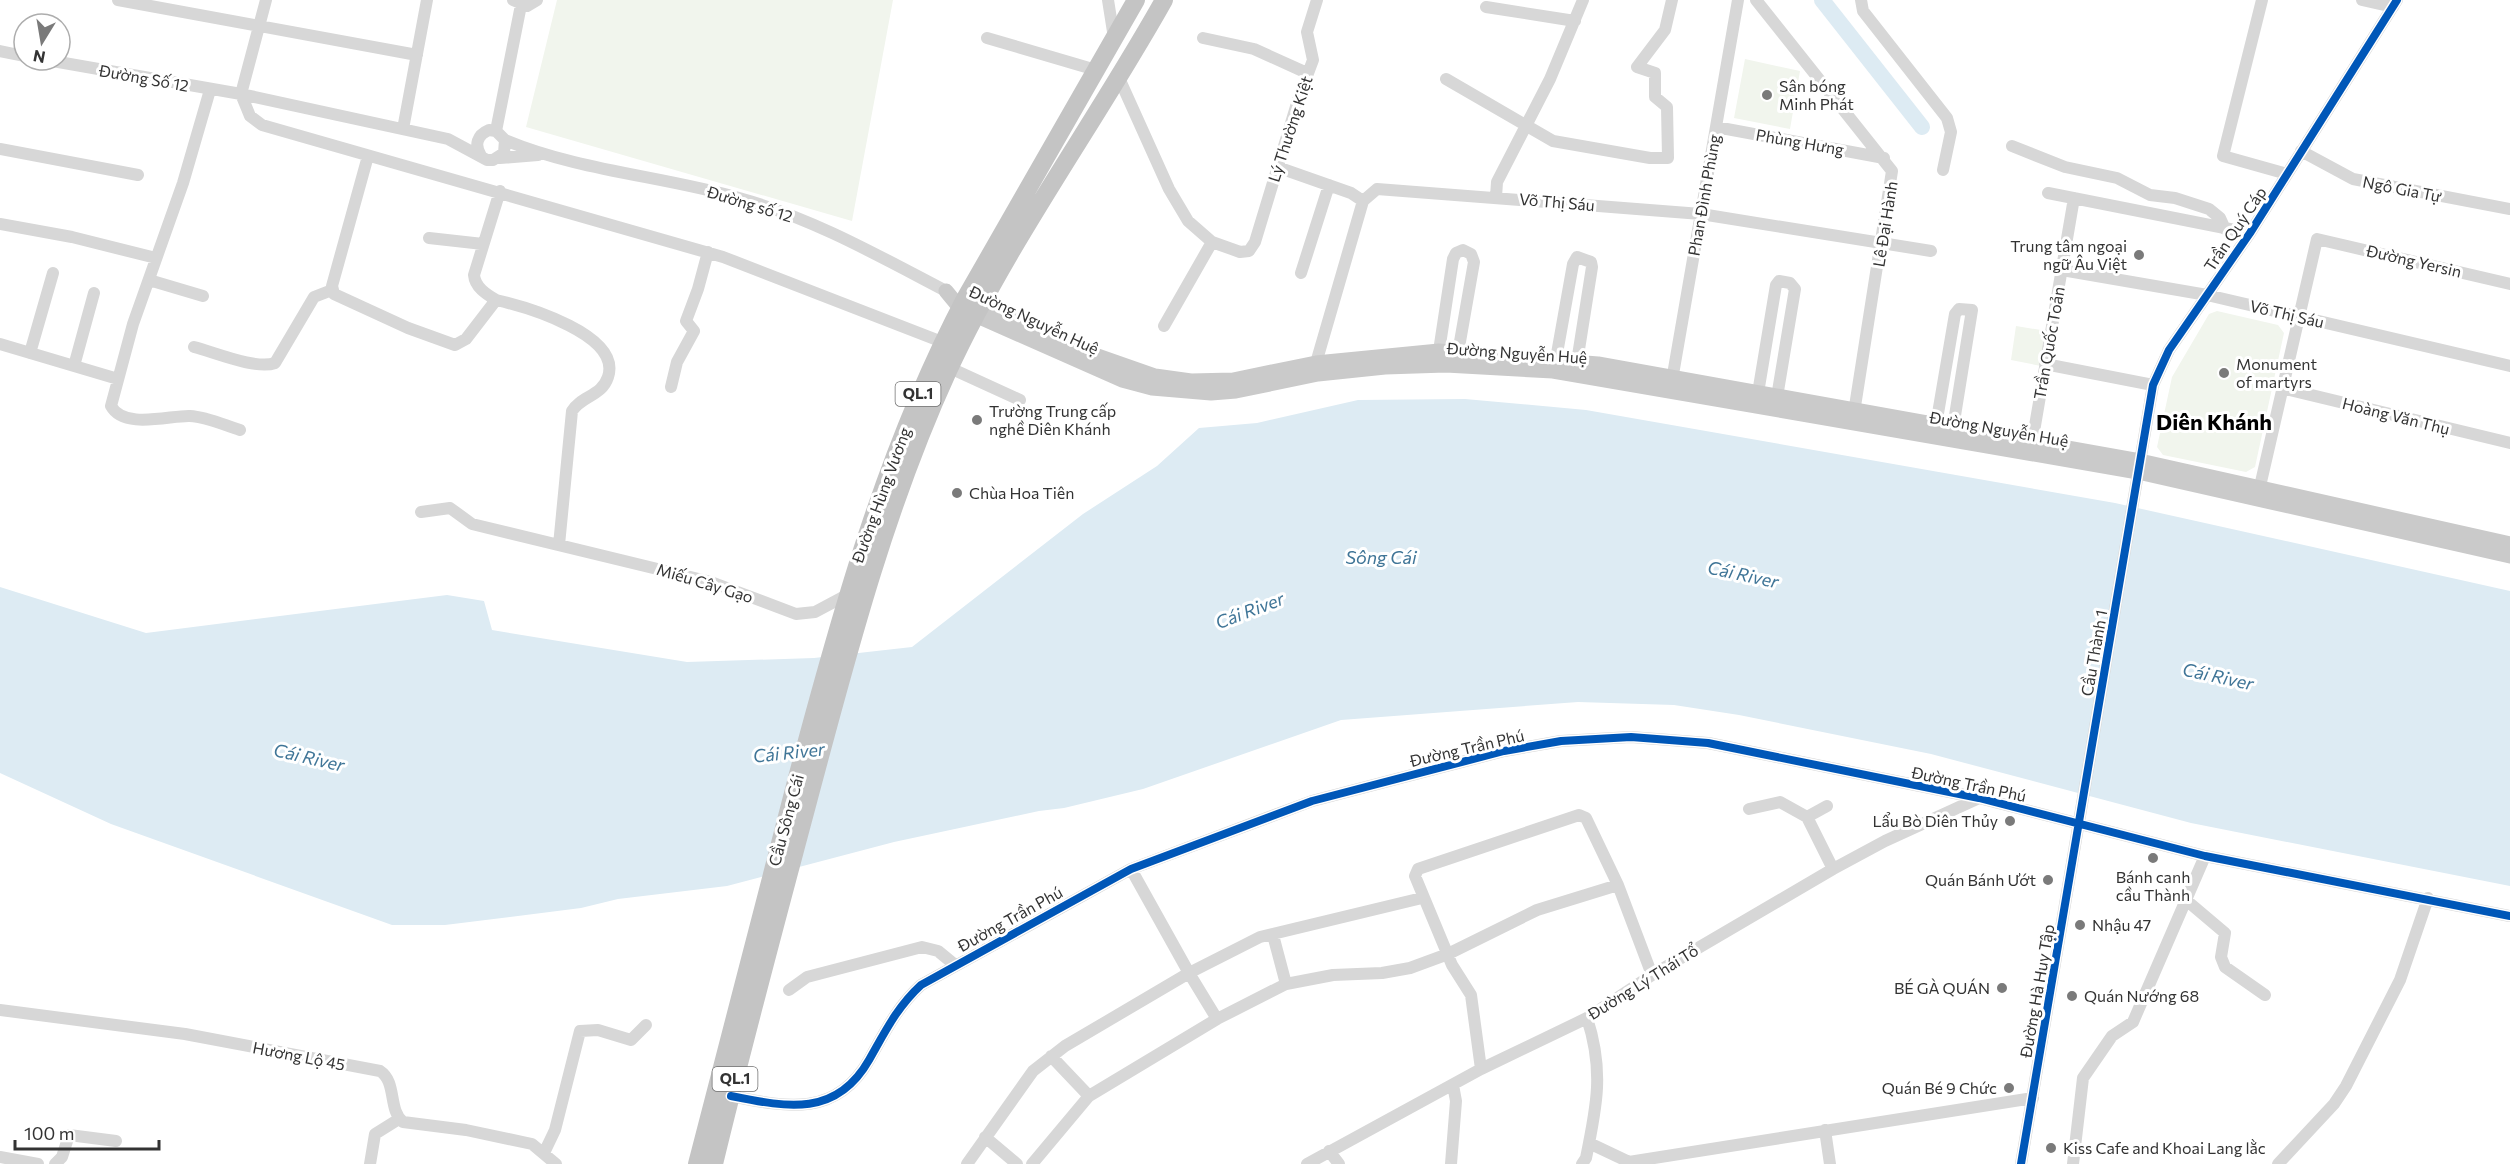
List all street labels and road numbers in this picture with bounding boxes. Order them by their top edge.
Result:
street label: Đường Số 12 [97,60,190,95]
street label: Lý Thường Kiệt [1263,73,1316,184]
street label: Phùng Hưng [1755,124,1846,159]
street label: Phan Đình Phùng [1683,132,1724,257]
street label: Ngô Gia Tự [2361,172,2444,206]
street label: Lê Đại Hành [1868,180,1901,268]
street label: Đường số 12 [704,181,795,226]
street label: Trần Quý Cáp [2199,183,2270,275]
street label: Võ Thị Sáu [1519,189,1596,214]
street label: Đường Yersin [2364,240,2464,281]
street label: Đường Nguyễn Huệ [966,281,1102,358]
street label: Trần Quốc Toản [2029,285,2068,401]
street label: Võ Thị Sáu [2248,296,2326,331]
street label: Đường Nguyễn Huệ [1445,338,1588,367]
road number: QL.1 [896,382,940,406]
street label: Hoàng Văn Thụ [2341,393,2452,438]
street label: Đường Nguyễn Huệ [1927,407,2070,450]
street label: Đường Hùng Vương [847,424,914,566]
street label: Miếu Cây Gạo [655,559,756,606]
street label: Cầu Thành 1 [2077,608,2110,698]
street label: Đường Trần Phú [1407,725,1526,770]
street label: Đường Trần Phú [1909,762,2028,805]
street label: Cầu Sông Cái [764,772,807,868]
street label: Đường Trần Phú [953,882,1065,956]
street label: Đường Hà Huy Tập [2015,923,2058,1060]
street label: Đường Lý Thái Tổ [1583,940,1702,1024]
street label: Hương Lộ 45 [251,1037,347,1074]
road number: QL.1 [712,1067,758,1091]

